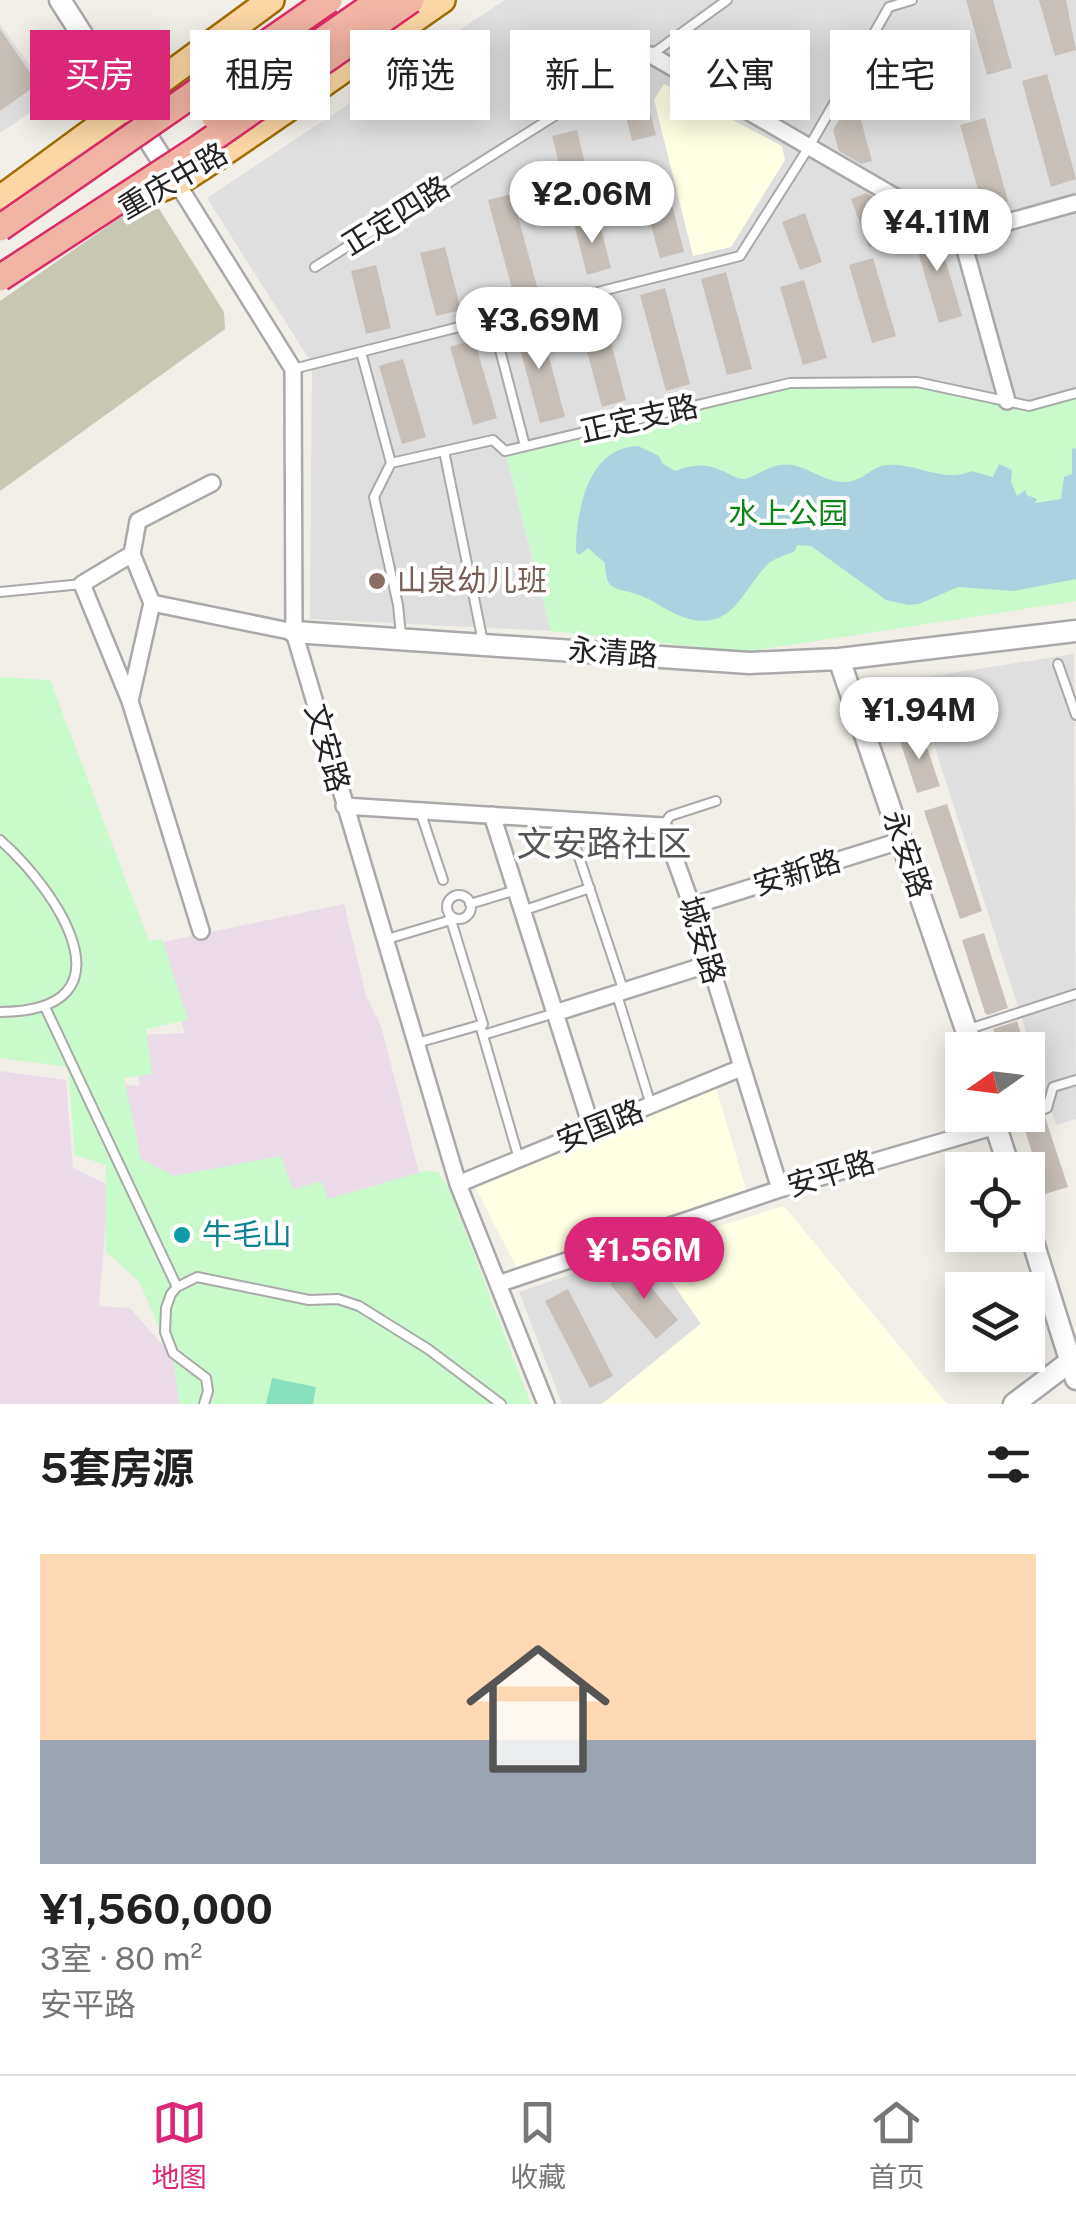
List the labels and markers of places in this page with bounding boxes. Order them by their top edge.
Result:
pin: ¥2.06M [511,161,673,246]
pin: ¥4.11M [856,189,1018,274]
pin: ¥3.69M [458,287,620,372]
place label: 山泉幼儿班 [397,562,547,598]
marker: 山泉幼儿班 [366,570,388,592]
pin: ¥1.94M [838,677,1000,762]
place label: 牛毛山 [202,1216,292,1252]
pin: ¥1.56M [563,1217,725,1302]
marker: 牛毛山 [171,1224,193,1246]

